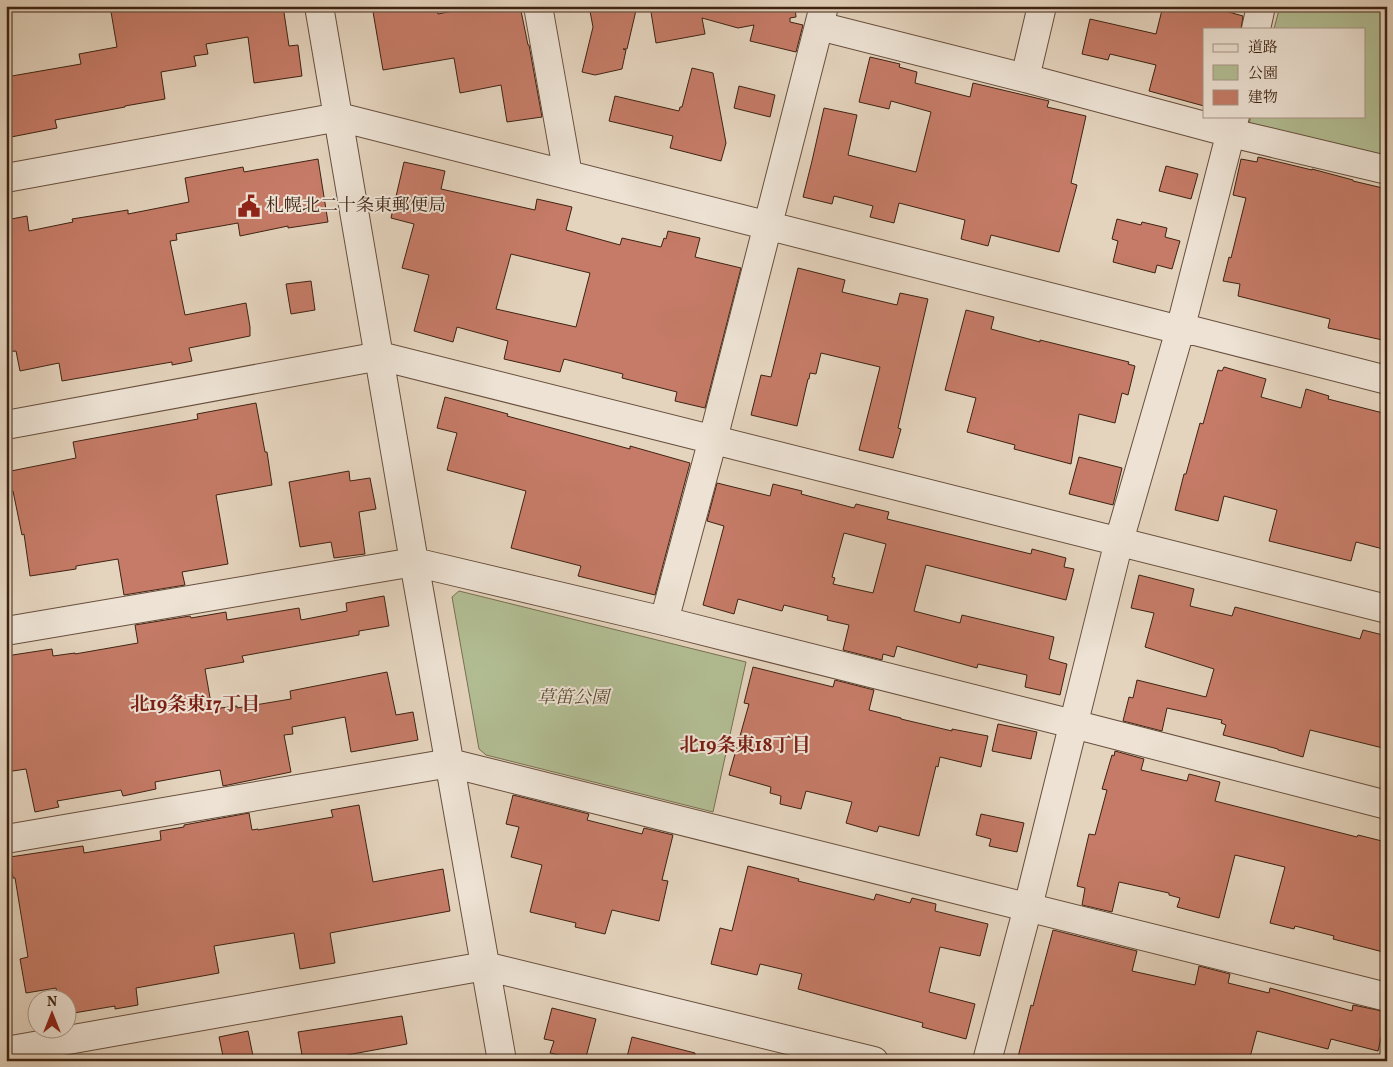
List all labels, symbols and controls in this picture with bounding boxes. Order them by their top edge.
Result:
legend [1203,28,1366,118]
text: 道路 [1248,38,1278,59]
text: 公園 [1248,64,1278,85]
text: 建物 [1248,88,1278,109]
public building icon: 札幌北二十条東郵便局 [236,193,262,219]
place label: 札幌北二十条東郵便局 [266,194,446,219]
park label: 草笛公園 [537,686,612,711]
district label: 北19条東17丁目 [130,692,260,718]
district label: 北19条東18丁目 [679,733,811,759]
north arrow [28,990,78,1040]
text: N [47,993,57,1012]

